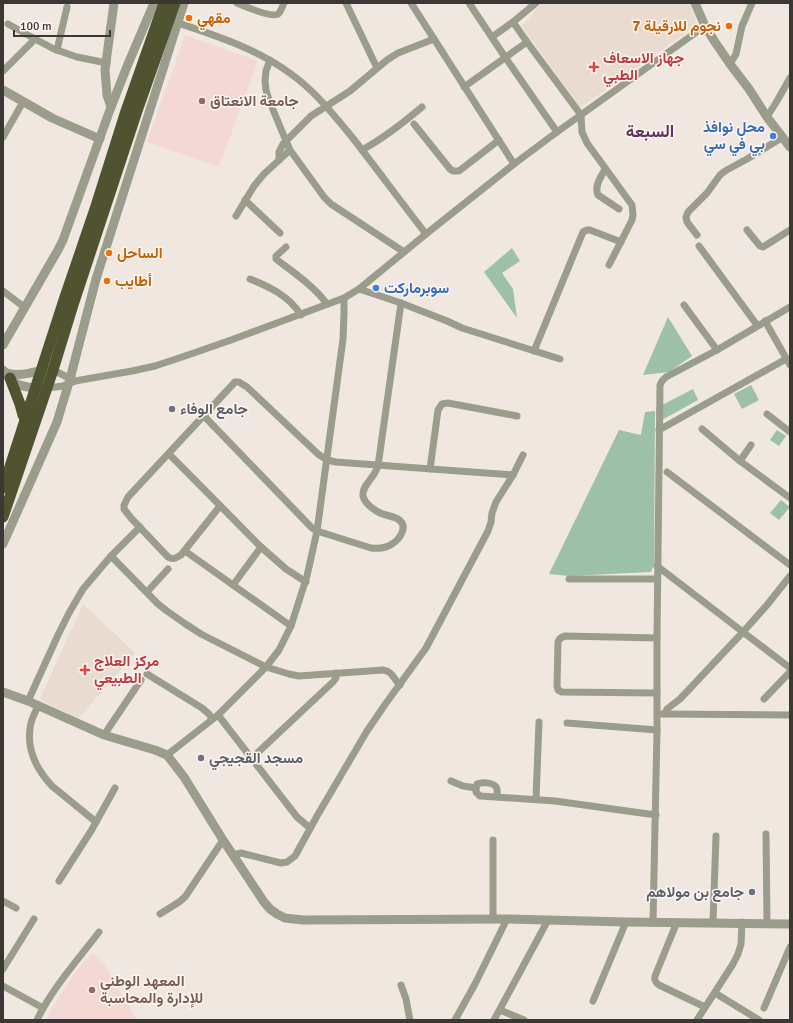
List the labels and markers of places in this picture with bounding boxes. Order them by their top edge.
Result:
place label: مقهي [197,9,231,31]
marker: مقهي [184,13,194,23]
place label: 7 نجوم للارقيلة [632,17,721,36]
marker: 7 نجوم للارقيلة [724,21,734,31]
place label: جهاز الاسعاف الطبي [603,49,684,88]
marker: جهاز الاسعاف الطبي [588,61,600,73]
place label: جامعة الانعتاق [210,92,299,110]
marker: جامعة الانعتاق [197,96,207,106]
place label: محل نوافذ بي في سي [703,118,765,157]
marker: محل نوافذ بي في سي [768,131,778,141]
place label: الساحل [117,244,163,262]
marker: الساحل [104,248,114,258]
place label: أطايب [115,272,152,290]
marker: أطايب [102,276,112,286]
place label: سوبرماركت [384,279,449,297]
marker: سوبرماركت [371,283,381,293]
place label: جامع الوفاء [180,400,248,419]
marker: جامع الوفاء [167,404,177,414]
place label: مركز العلاج الطبيعي [94,652,159,691]
marker: مركز العلاج الطبيعي [79,664,91,676]
place label: مسجد القجيجي [209,749,303,771]
marker: مسجد القجيجي [196,753,206,763]
place label: جامع بن مولاهم [646,883,744,902]
marker: جامع بن مولاهم [747,887,757,897]
place label: المعهد الوطني للإدارة والمحاسبة [100,972,203,1008]
marker: المعهد الوطني للإدارة والمحاسبة [87,985,97,995]

